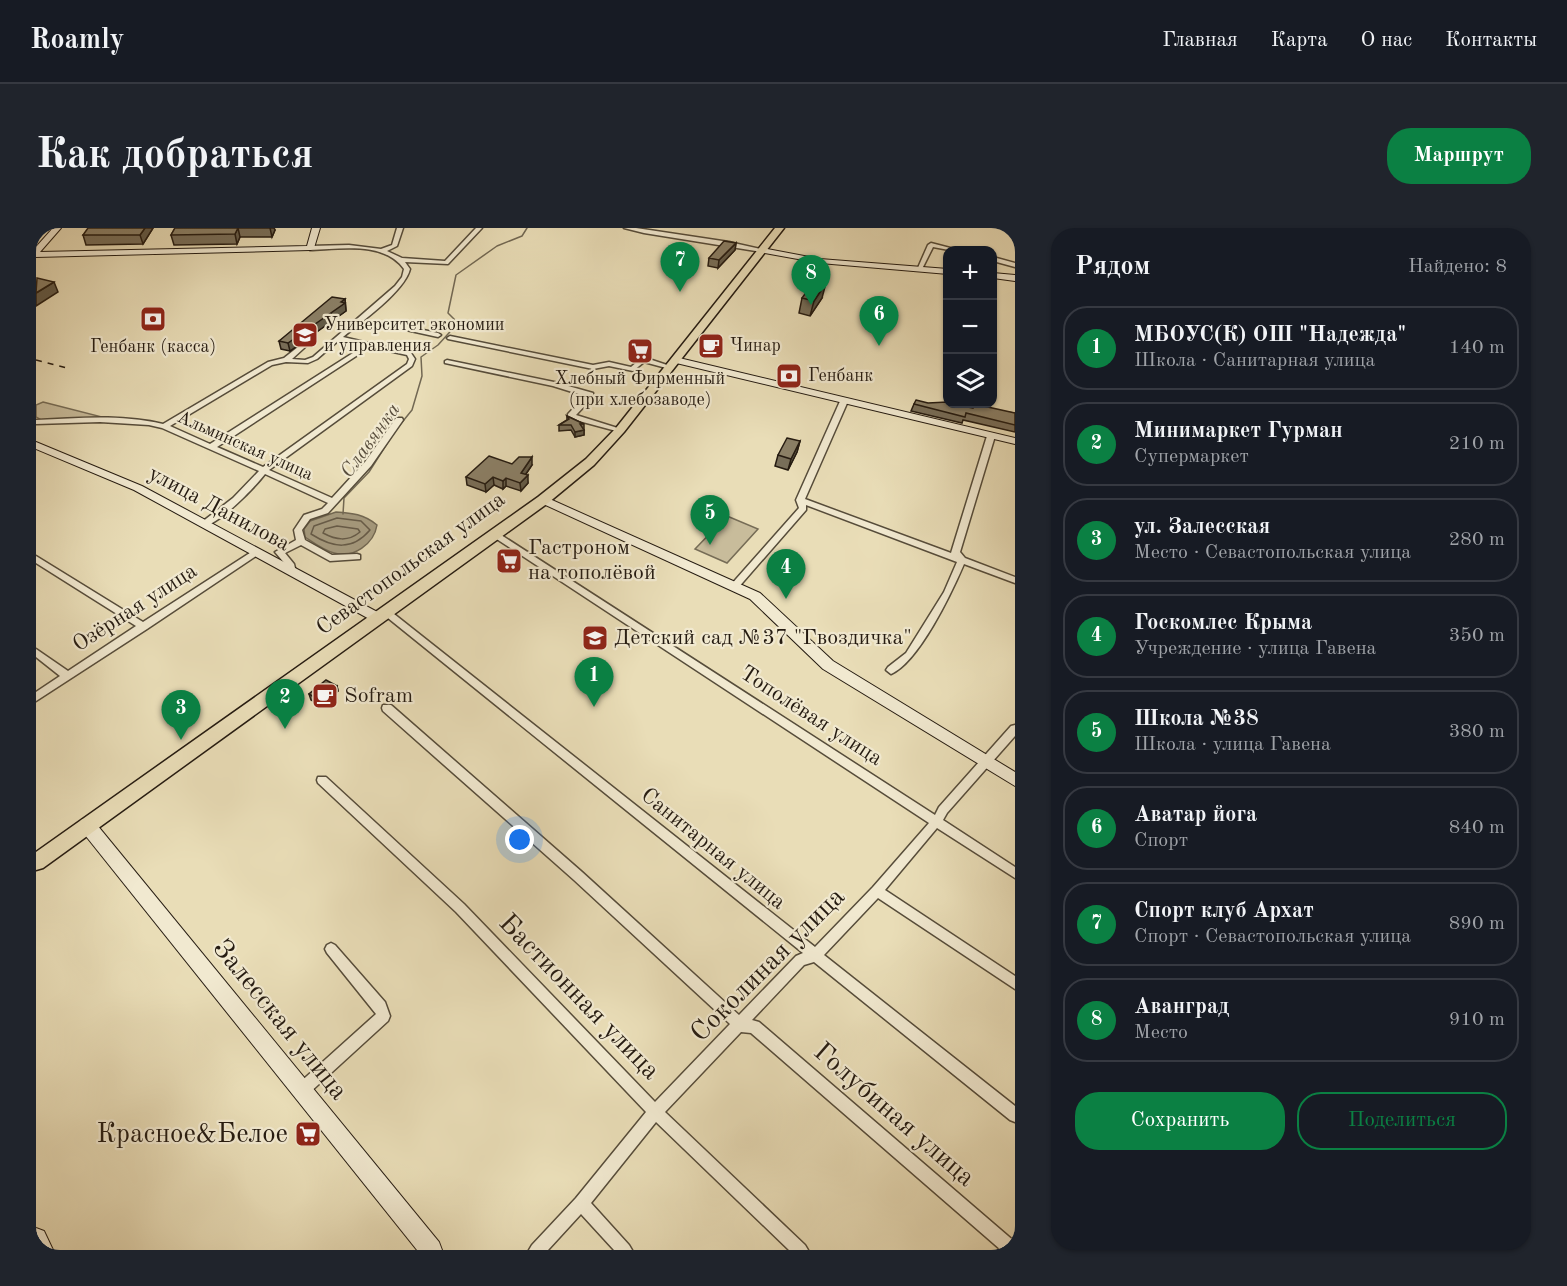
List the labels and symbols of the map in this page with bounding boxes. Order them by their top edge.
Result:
pin: 7 [660,242,700,292]
pin: 8 [792,256,830,305]
pin: 6 [860,296,898,346]
bank icon: Генбанк (касса) [138,304,168,334]
place label: Университет экономии и управления [324,316,505,355]
school or university icon: Университет экономии и управления [290,320,320,350]
cafe icon: Чинар [696,331,726,361]
supermarket icon: Хлебный Фирменный (при хлебозаводе) [625,336,655,366]
place label: Генбанк (касса) [90,337,216,356]
place label: Чинар [730,337,781,355]
bank icon: Генбанк [774,361,804,391]
place label: Генбанк [808,367,873,385]
place label: Хлебный Фирменный (при хлебозаводе) [555,370,725,409]
water label: Славянка [337,400,405,482]
street label: Альминская улица [174,408,316,484]
street label: улица Данилова [145,462,294,556]
street label: Севастопольская улица [313,488,509,640]
pin: 5 [690,496,730,545]
place label: Гастроном на тополёвой [528,537,656,584]
supermarket icon: Гастроном на тополёвой [494,546,524,576]
pin: 4 [766,550,806,599]
street label: Озёрная улица [69,560,201,656]
school or university icon: Детский сад №37 "Гвоздичка" [580,623,610,653]
place label: Детский сад №37 "Гвоздичка" [614,627,912,649]
pin: 1 [574,658,614,707]
street label: Тополёвая улица [736,662,886,770]
pin: 2 [266,680,304,729]
cafe icon: Sofram [310,681,340,711]
place label: Sofram [344,685,413,707]
pin: 3 [162,690,200,740]
street label: Санитарная улица [637,784,790,914]
your location [505,825,534,854]
street label: Соколиная улица [686,883,850,1047]
street label: Бастионная улица [493,909,665,1085]
street label: Залесская улица [207,935,353,1105]
street label: Голубиная улица [808,1038,980,1192]
supermarket icon: Красное&Белое [293,1119,323,1149]
place label: Красное&Белое [96,1121,288,1148]

